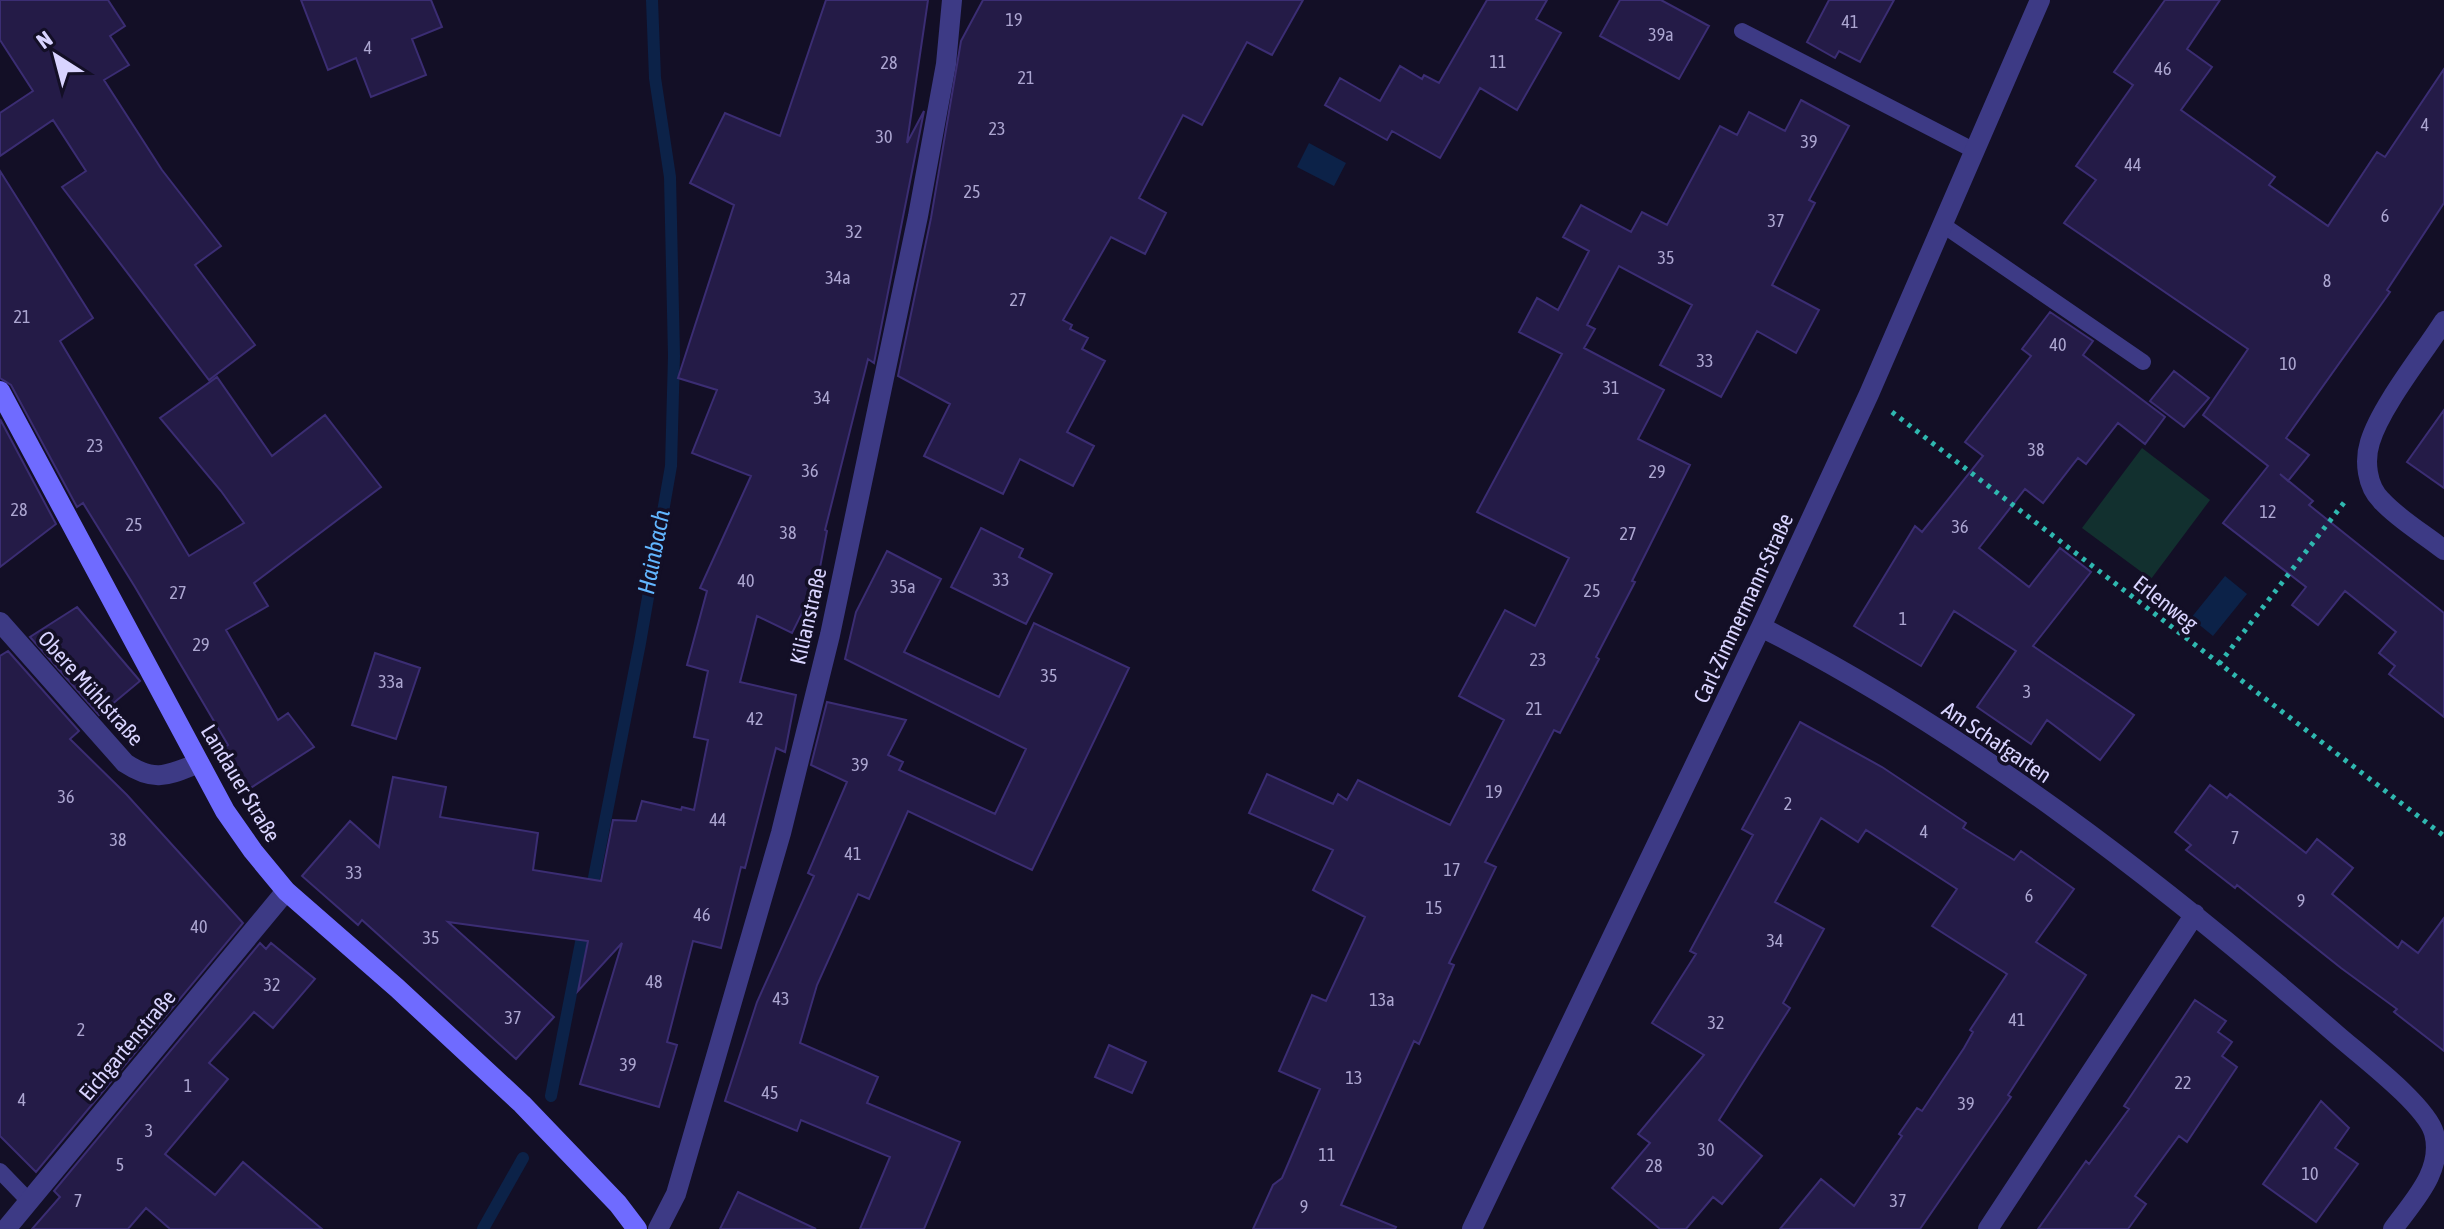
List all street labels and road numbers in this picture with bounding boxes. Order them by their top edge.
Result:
street label: Carl-Zimmermann-Straße [1688,509,1798,707]
street label: Kilianstraße [784,565,832,667]
street label: Erlenweg [2129,570,2204,637]
street label: Obere Mühlstraße [33,625,149,751]
street label: Am Schafgarten [1937,696,2057,788]
street label: Landauer Straße [196,720,286,846]
street label: Eichgartenstraße [73,984,181,1106]

